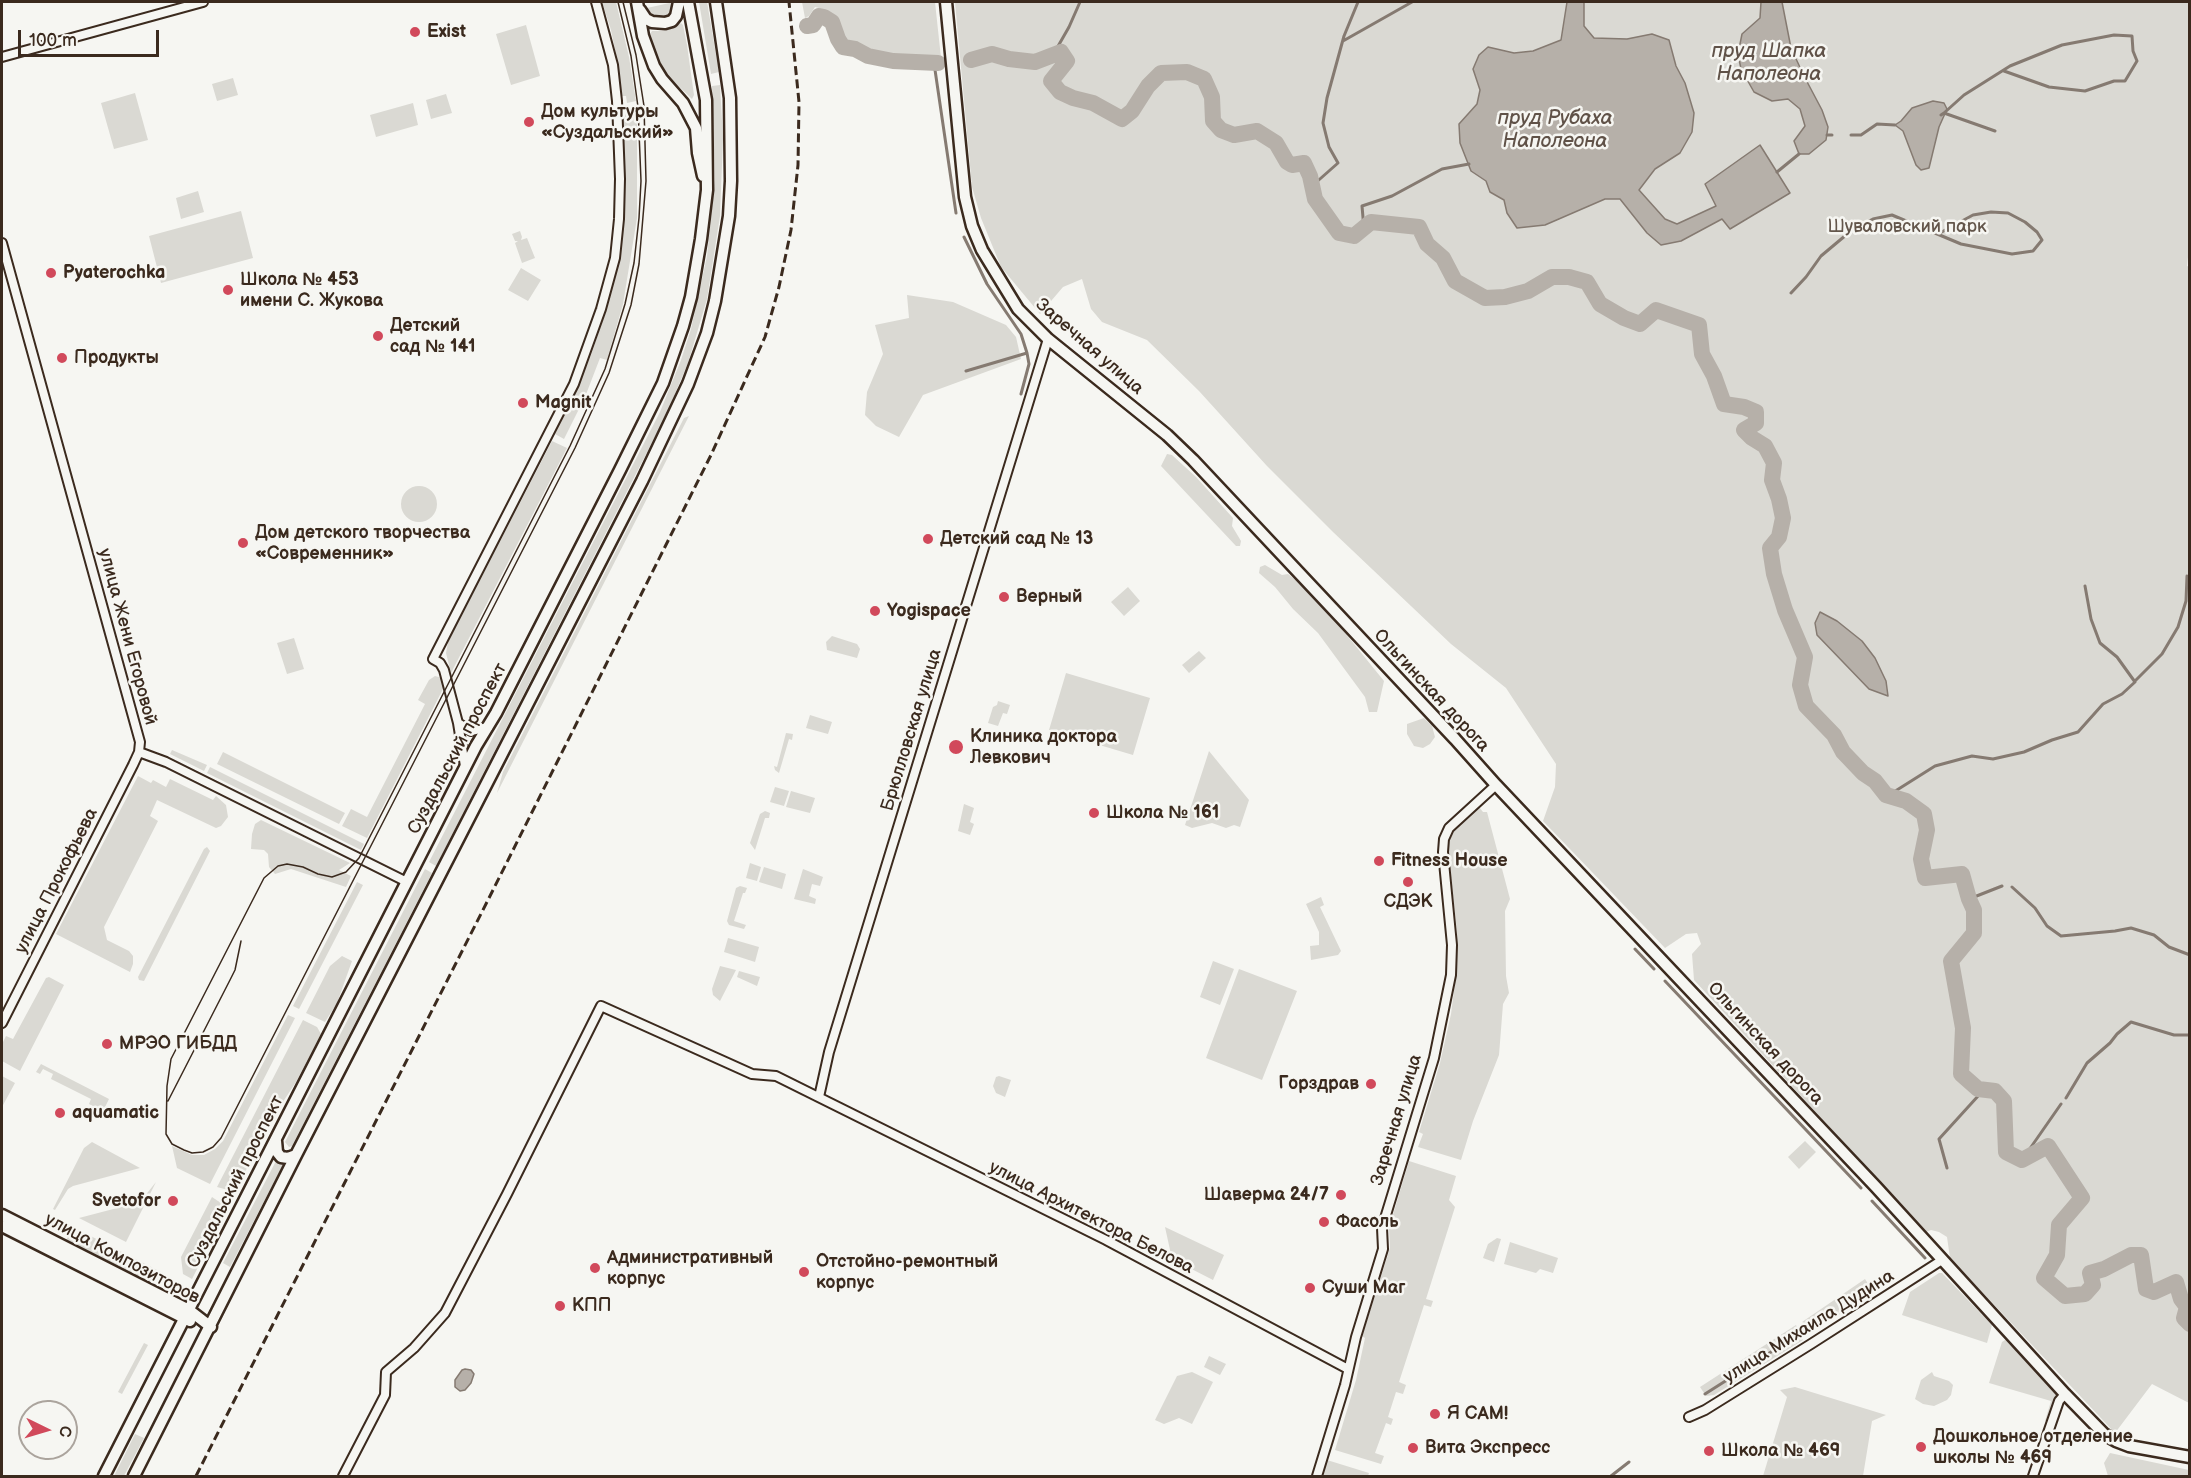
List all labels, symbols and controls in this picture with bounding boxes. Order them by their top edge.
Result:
scale bar [21,18,162,56]
place label: Exist [427,21,466,43]
marker: Exist [408,25,422,39]
text: 100 m [29,30,77,51]
water label: пруд Шапка Наполеона [1712,40,1826,87]
place label: Дом культуры «Суздальский» [541,101,674,144]
water label: пруд Рубаха Наполеона [1497,107,1613,154]
marker: Дом культуры «Суздальский» [522,115,536,129]
park label: Шуваловский парк [1827,216,1987,238]
place label: Pyaterochka [63,262,165,284]
marker: Pyaterochka [44,266,58,280]
place label: Школа № 453 имени С. Жукова [240,269,383,312]
marker: Школа № 453 имени С. Жукова [221,283,235,297]
street label: Заречная улица [1031,294,1147,400]
place label: Детский сад № 141 [390,315,475,358]
marker: Детский сад № 141 [371,329,385,343]
place label: Продукты [74,347,159,369]
marker: Продукты [55,351,69,365]
place label: Magnit [535,392,592,414]
marker: Magnit [516,396,530,410]
place label: Дом детского творчества «Современник» [255,522,470,564]
place label: Детский сад № 13 [940,528,1093,550]
marker: Детский сад № 13 [921,532,935,546]
marker: Дом детского творчества «Современник» [236,536,250,550]
street label: улица Жени Егоровой [93,546,161,728]
place label: Верный [1016,586,1082,608]
marker: Верный [997,590,1011,604]
place label: Yogispace [887,600,971,622]
marker: Yogispace [868,604,882,618]
street label: Ольгинская дорога [1369,625,1493,757]
street label: Брюлловская улица [877,646,947,814]
street label: Суздальский проспект [404,660,512,838]
place label: Клиника доктора Левкович [970,726,1117,768]
marker: Клиника доктора Левкович [947,738,965,756]
place label: Школа № 161 [1106,802,1219,824]
street label: улица Прокофьева [11,805,103,957]
marker: Школа № 161 [1087,806,1101,820]
place label: Fitness House [1391,850,1508,872]
marker: Fitness House [1372,854,1386,868]
marker: СДЭК [1401,875,1415,889]
place label: СДЭК [1383,891,1433,913]
street label: Ольгинская дорога [1703,978,1827,1110]
place label: МРЭО ГИБДД [119,1033,237,1055]
marker: МРЭО ГИБДД [100,1037,114,1051]
street label: Заречная улица [1367,1052,1427,1188]
place label: Горздрав [1278,1073,1359,1095]
marker: Горздрав [1364,1077,1378,1091]
street label: Суздальский проспект [183,1092,289,1272]
place label: aquamatic [72,1102,159,1124]
marker: aquamatic [53,1106,67,1120]
street label: улица Архитектора Белова [985,1157,1197,1279]
place label: Шаверма 24/7 [1204,1184,1329,1206]
marker: Шаверма 24/7 [1334,1188,1348,1202]
place label: Svetofor [92,1190,161,1212]
marker: Svetofor [166,1194,180,1208]
street label: улица Композиторов [41,1209,203,1309]
place label: Фасоль [1336,1211,1398,1233]
marker: Фасоль [1317,1215,1331,1229]
place label: Административный корпус [607,1247,773,1290]
place label: Отстойно-ремонтный корпус [816,1251,998,1294]
marker: Административный корпус [588,1261,602,1275]
marker: Отстойно-ремонтный корпус [797,1265,811,1279]
street label: улица Михаила Дудина [1720,1266,1898,1388]
place label: Суши Маг [1322,1277,1405,1299]
marker: Суши Маг [1303,1281,1317,1295]
place label: КПП [572,1295,611,1317]
marker: КПП [553,1299,567,1313]
north arrow [18,1400,78,1460]
place label: Я САМ! [1447,1403,1509,1425]
marker: Я САМ! [1428,1407,1442,1421]
text: С [54,1425,74,1438]
place label: Дошкольное отделение школы № 469 [1933,1426,2133,1468]
place label: Вита Экспресс [1425,1437,1550,1459]
place label: Школа № 469 [1721,1440,1840,1462]
marker: Дошкольное отделение школы № 469 [1914,1440,1928,1454]
marker: Вита Экспресс [1406,1441,1420,1455]
marker: Школа № 469 [1702,1444,1716,1458]

